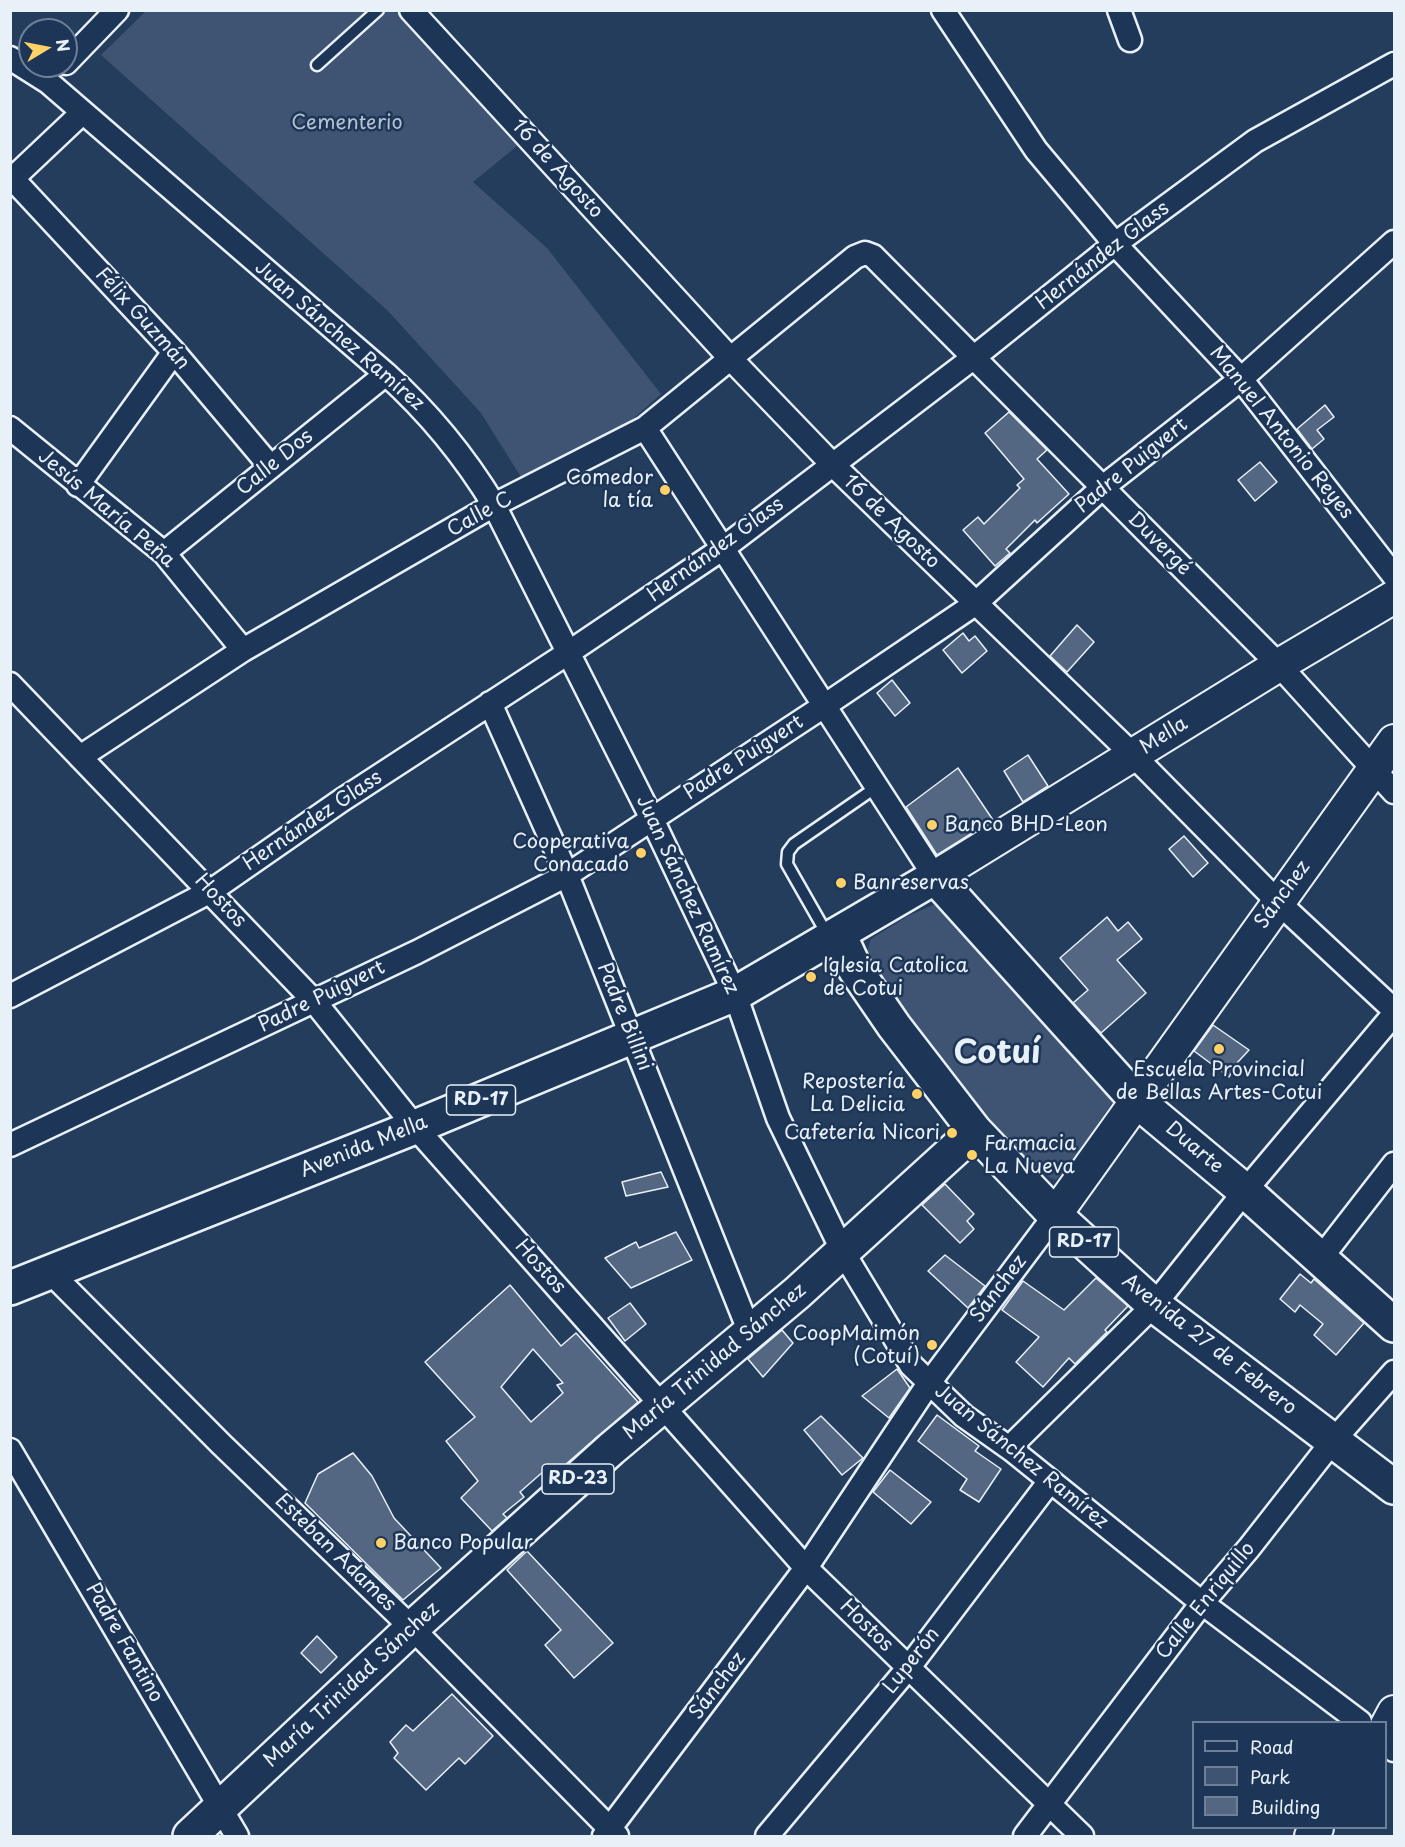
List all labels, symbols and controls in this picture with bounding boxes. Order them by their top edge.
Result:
north arrow [18,18,78,78]
text: N [51,37,77,54]
park label: Cementerio [291,111,403,135]
street label: 16 de Agosto [506,114,608,224]
street label: Hernández Glass [1032,197,1174,315]
street label: Juan Sánchez Ramírez [249,256,429,416]
street label: Félix Guzmán [90,263,194,375]
street label: Manuel Antonio Reyes [1204,342,1358,524]
street label: Padre Puigvert [1071,413,1193,519]
street label: Calle Dos [232,425,318,501]
street label: Jesús María Peña [33,445,179,573]
place label: Comedor la tía [566,466,653,513]
street label: 16 de Agosto [838,470,944,574]
marker: Comedor la tía [658,483,672,497]
street label: Calle C [443,487,517,543]
street label: Hernández Glass [643,493,789,607]
street label: Duvergé [1122,507,1196,581]
street label: Padre Puigvert [680,710,808,806]
street label: Mella [1136,712,1192,760]
street label: Hernández Glass [239,766,387,876]
street label: Juan Sánchez Ramírez [630,792,744,998]
place label: Banco BHD-Leon [944,813,1108,837]
marker: Banco BHD-Leon [925,818,939,832]
place label: Cooperativa Conacado [512,830,629,877]
marker: Cooperativa Conacado [634,846,648,860]
street label: Sánchez [1250,856,1316,934]
street label: Hostos [189,869,251,933]
place label: Banreservas [853,871,969,895]
marker: Banreservas [834,876,848,890]
place label: Iglesia Catolica de Cotui [823,954,968,1001]
street label: Padre Puigvert [255,956,389,1038]
street label: Padre Billini [591,959,657,1075]
marker: Iglesia Catolica de Cotui [804,970,818,984]
district label: Cotuí [953,1035,1041,1073]
marker: Escuela Provincial de Bellas Artes-Cotui [1212,1042,1226,1056]
place label: Escuela Provincial de Bellas Artes-Cotui [1116,1058,1322,1105]
place label: Repostería La Delicia [802,1070,905,1117]
road number: RD-17 [446,1085,516,1115]
marker: Repostería La Delicia [910,1087,924,1101]
street label: Avenida Mella [297,1111,431,1183]
street label: Duarte [1160,1117,1228,1179]
place label: Cafetería Nicori [784,1121,940,1145]
marker: Cafetería Nicori [945,1126,959,1140]
place label: Farmacia La Nueva [984,1132,1076,1179]
marker: Farmacia La Nueva [965,1148,979,1162]
road number: RD-17 [1050,1227,1118,1257]
street label: Hostos [509,1235,571,1299]
street label: Sánchez [966,1250,1032,1328]
street label: Avenida 27 de Febrero [1117,1269,1301,1421]
street label: María Trinidad Sánchez [619,1278,811,1446]
place label: CoopMaimón (Cotuí) [792,1322,920,1369]
marker: CoopMaimón (Cotuí) [925,1338,939,1352]
street label: Juan Sánchez Ramírez [929,1380,1113,1534]
road number: RD-23 [542,1464,614,1494]
street label: Esteban Adames [269,1489,401,1617]
place label: Banco Popular [393,1531,533,1555]
marker: Banco Popular [374,1536,388,1550]
street label: Calle Enriquillo [1151,1538,1261,1664]
street label: Padre Fantino [80,1579,168,1707]
street label: Hostos [834,1595,898,1657]
street label: María Trinidad Sánchez [259,1597,445,1773]
street label: Luperón [879,1623,945,1699]
street label: Sánchez [685,1647,751,1725]
legend [1192,1721,1387,1829]
text: Road [1250,1733,1294,1760]
text: Park [1250,1763,1290,1790]
text: Building [1250,1793,1320,1820]

